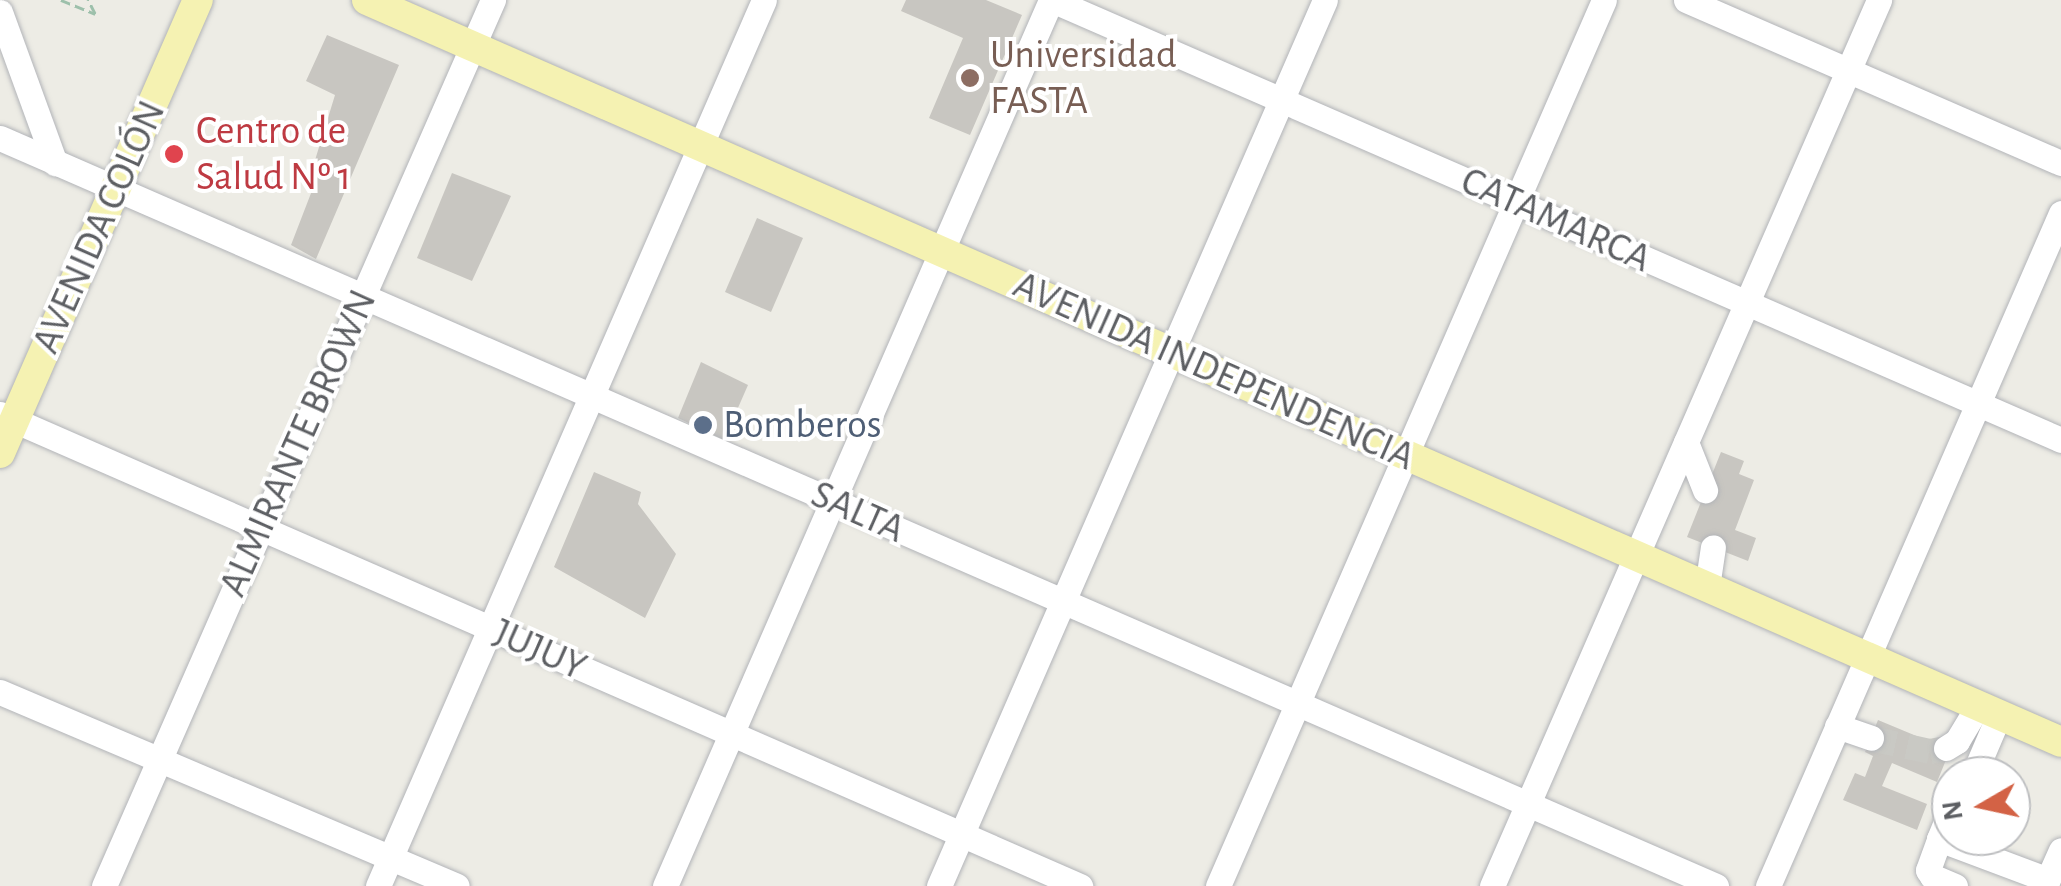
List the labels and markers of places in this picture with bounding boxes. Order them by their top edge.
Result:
place label: Universidad FASTA [990,31,1177,125]
marker: Universidad FASTA [959,67,981,89]
place label: Centro de Salud Nº 1 [196,107,351,201]
marker: Centro de Salud Nº 1 [161,141,187,167]
place label: Bomberos [723,401,882,449]
marker: Bomberos [692,414,714,436]

